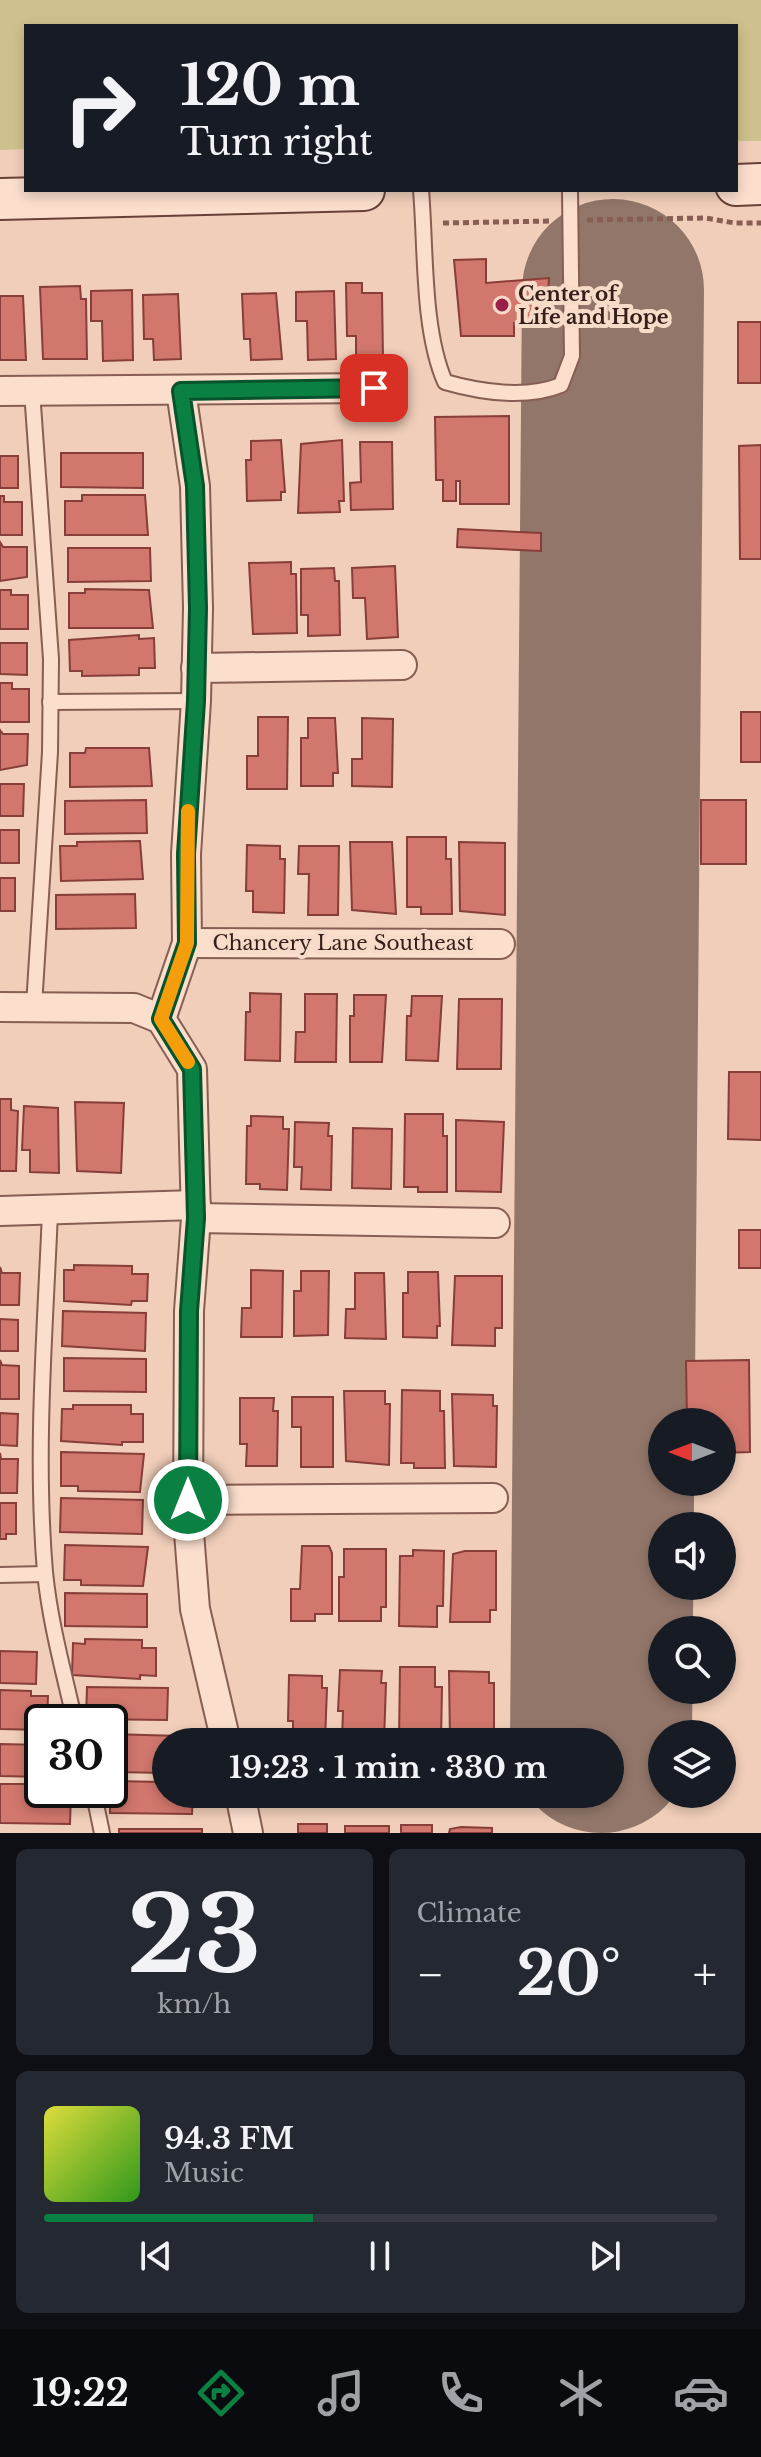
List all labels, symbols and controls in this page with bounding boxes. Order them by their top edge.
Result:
text: 120 m [180,51,360,120]
icon: right [48,56,152,160]
text: Turn right [180,120,373,165]
place label: Center of Life and Hope [518,282,668,329]
marker: Center of Life and Hope [493,296,511,314]
pin [340,354,408,422]
icon: arrive [352,366,396,410]
street label: Chancery Lane Southeast [213,931,474,955]
north arrow [648,1408,736,1496]
map controls [648,1408,736,1808]
position arrow [146,1458,230,1542]
button: sound [648,1512,736,1600]
button: search [648,1616,736,1704]
speed limit sign: 30 [24,1704,128,1808]
button: layers [648,1720,736,1808]
text: 19:23 · 1 min · 330 m [229,1749,547,1786]
text: 23 [127,1871,261,2000]
text: Climate [417,1897,522,1929]
text: 20° [516,1937,621,2011]
text: − [417,1947,444,2002]
text: + [693,1947,717,2002]
text: km/h [157,1988,231,2020]
text: 94.3 FM [164,2120,294,2157]
text: Music [164,2157,244,2189]
icon: previous [134,2234,178,2278]
icon: pause [358,2234,402,2278]
icon: next [583,2234,627,2278]
icon: directions [193,2365,249,2421]
icon: music [313,2365,369,2421]
icon: phone [433,2365,489,2421]
icon: climate [553,2365,609,2421]
icon: car [673,2365,729,2421]
text: 19:22 [32,2371,129,2416]

